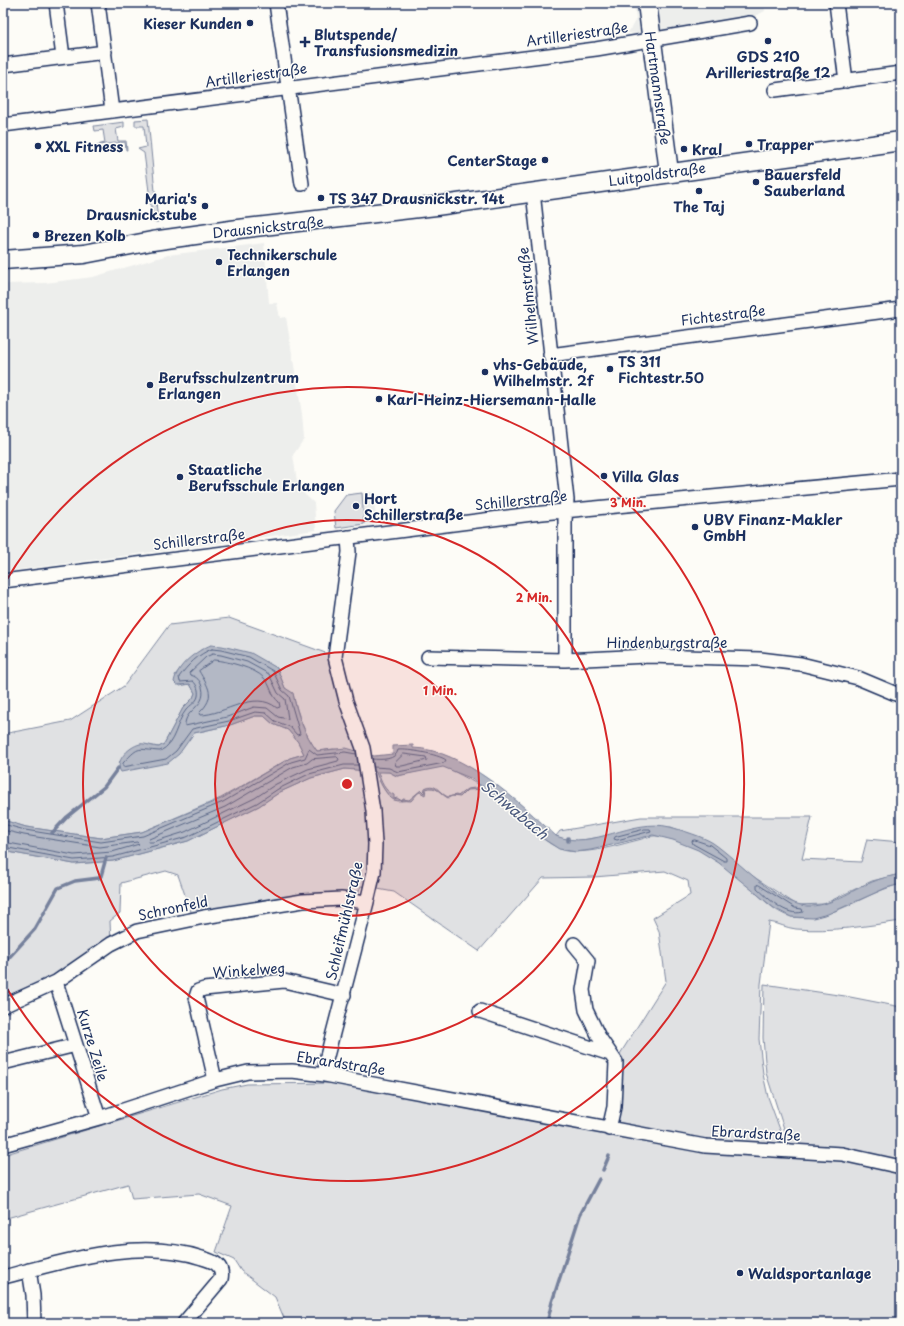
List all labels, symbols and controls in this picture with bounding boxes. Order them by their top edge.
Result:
place label: Kieser Kunden [143,13,242,34]
street label: Artilleriestraße [525,16,629,52]
marker: Kieser Kunden [245,18,255,28]
place label: Blutspende/ Transfusionsmedizin [314,24,458,61]
street label: Hartmannstraße [640,30,676,146]
marker: Blutspende/ Transfusionsmedizin [299,36,311,48]
marker: GDS 210 Arilleriestraße 12 [763,36,773,46]
place label: GDS 210 Arilleriestraße 12 [706,46,830,83]
street label: Artilleriestraße [204,57,308,93]
place label: Trapper [757,134,815,155]
place label: XXL Fitness [46,136,124,157]
place label: Kral [692,139,722,160]
marker: Trapper [744,139,754,149]
marker: XXL Fitness [33,141,43,151]
marker: Kral [679,144,689,154]
place label: CenterStage [447,150,537,171]
marker: CenterStage [540,155,550,165]
street label: Luitpoldstraße [607,157,707,191]
place label: Bauersfeld Sauberland [764,164,846,201]
marker: Bauersfeld Sauberland [751,177,761,187]
marker: The Taj [694,186,704,196]
place label: Maria's Drausnickstube [86,188,197,225]
place label: TS 347 Drausnickstr. 14t [329,188,505,209]
marker: TS 347 Drausnickstr. 14t [316,193,326,203]
place label: The Taj [673,196,725,217]
marker: Maria's Drausnickstube [200,201,210,211]
street label: Drausnickstraße [211,211,325,243]
place label: Brezen Kolb [44,225,126,246]
marker: Brezen Kolb [31,230,41,240]
place label: Technikerschule Erlangen [227,244,337,281]
street label: Wilhelmstraße [512,246,544,346]
marker: Technikerschule Erlangen [214,257,224,267]
street label: Fichtestraße [680,299,766,331]
place label: TS 311 Fichtestr.50 [618,351,704,388]
place label: vhs-Gebäude, Wilhelmstr. 2f [493,354,595,391]
marker: TS 311 Fichtestr.50 [605,364,615,374]
place label: Berufsschulzentrum Erlangen [158,367,299,404]
marker: vhs-Gebäude, Wilhelmstr. 2f [480,367,490,377]
marker: Berufsschulzentrum Erlangen [145,380,155,390]
place label: Karl-Heinz-Hiersemann-Halle [387,389,597,410]
marker: Karl-Heinz-Hiersemann-Halle [374,394,384,404]
place label: Staatliche Berufsschule Erlangen [188,459,345,496]
place label: Villa Glas [612,466,679,487]
marker: Villa Glas [599,471,609,481]
marker: Staatliche Berufsschule Erlangen [175,472,185,482]
street label: Schillerstraße [474,485,568,515]
place label: Hort Schillerstraße [364,488,464,525]
text: 3 Min. [610,493,646,511]
marker: Hort Schillerstraße [351,501,361,511]
place label: UBV Finanz-Makler GmbH [703,509,843,546]
marker: UBV Finanz-Makler GmbH [690,522,700,532]
street label: Schillerstraße [152,523,246,555]
text: 2 Min. [516,588,552,606]
street label: Hindenburgstraße [607,632,727,653]
text: 1 Min. [423,681,457,699]
water label: Schwabach [476,774,554,844]
centre of rings [340,777,354,791]
street label: Schleifmühlstraße [320,860,368,982]
street label: Schronfeld [136,890,210,926]
street label: Winkelweg [212,957,286,983]
street label: Kurze Zeile [72,1006,114,1084]
street label: Ebrardstraße [295,1046,387,1080]
street label: Ebrardstraße [711,1120,801,1146]
place label: Waldsportanlage [748,1263,872,1284]
marker: Waldsportanlage [735,1268,745,1278]

